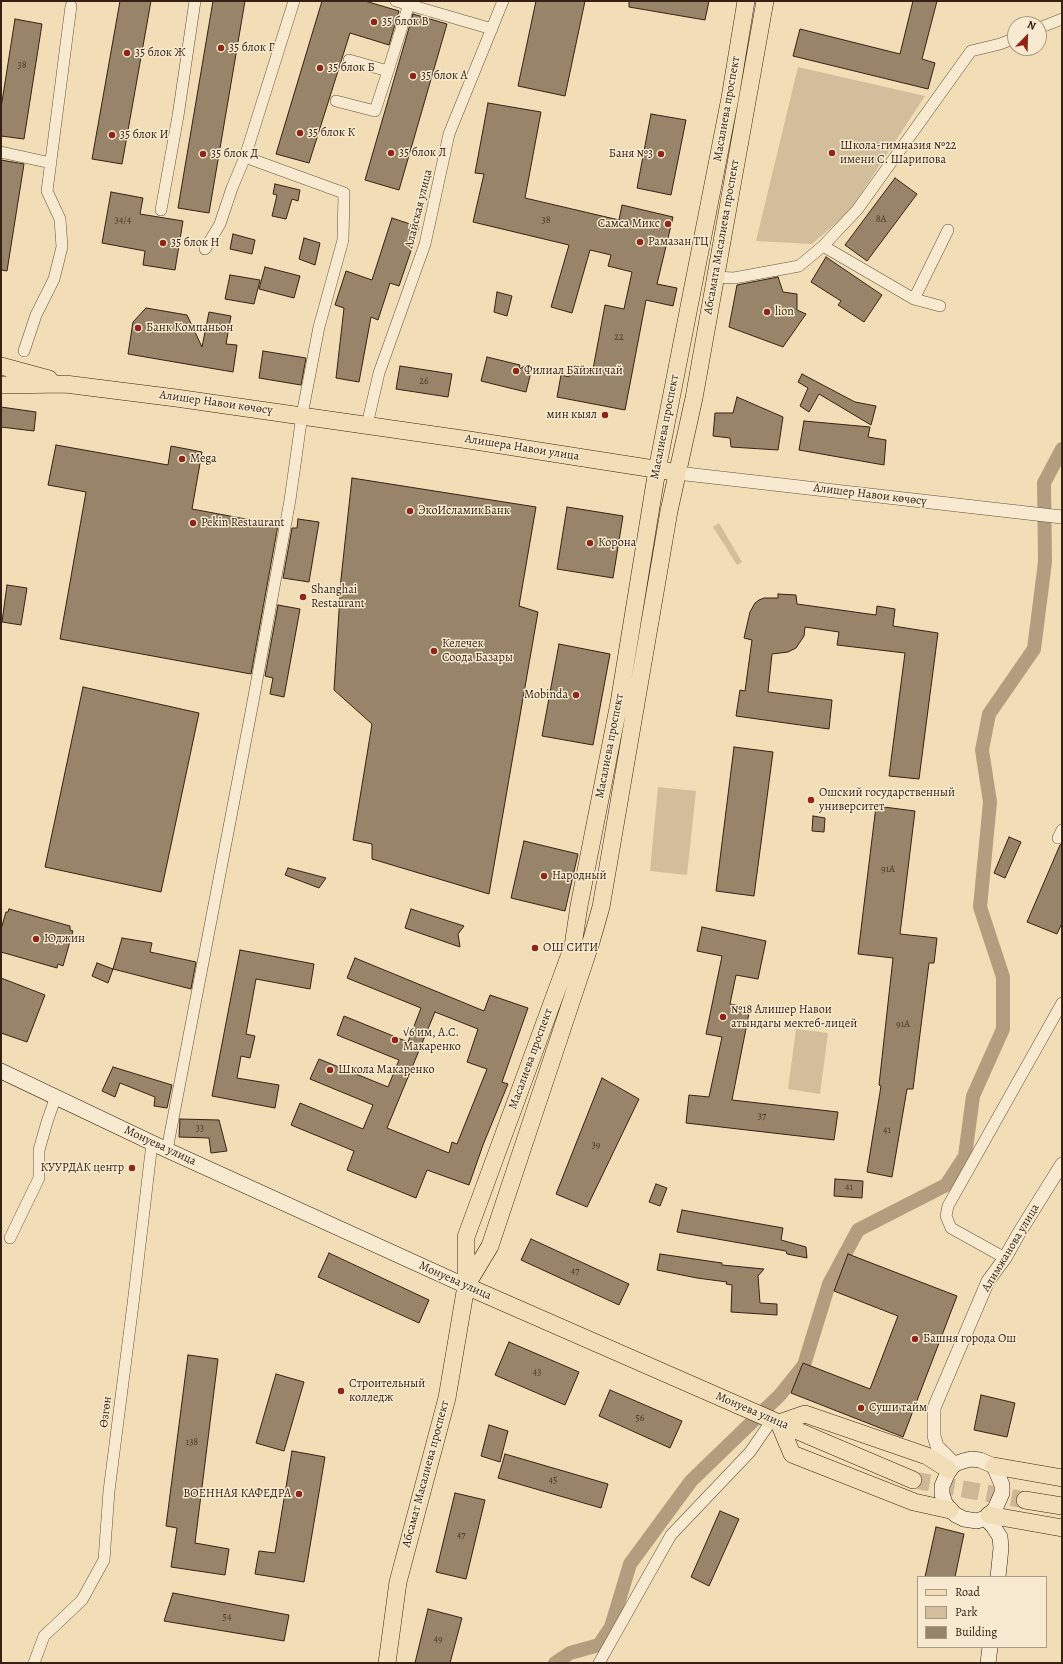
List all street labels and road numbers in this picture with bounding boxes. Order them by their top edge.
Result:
street label: Масалиева проспект [711,55,743,163]
street label: Абсамата Масалиева проспект [701,158,743,316]
street label: Алайская улица [402,168,436,250]
street label: Масалиева проспект [648,373,682,481]
street label: Алишер Навои көчөсү [158,388,274,418]
street label: Алишера Навои улица [464,432,580,464]
street label: Алишер Навои көчөсү [812,481,928,509]
street label: Масалиева проспект [593,692,627,800]
street label: Масалиева проспект [506,1006,556,1112]
street label: Монуева улица [122,1123,198,1169]
street label: Алимжанова улица [979,1202,1043,1294]
street label: Монуева улица [416,1259,494,1303]
street label: Монуева улица [713,1389,791,1433]
street label: Өзгөн [97,1395,115,1429]
street label: Абсамат Масалиева проспект [399,1399,453,1549]

